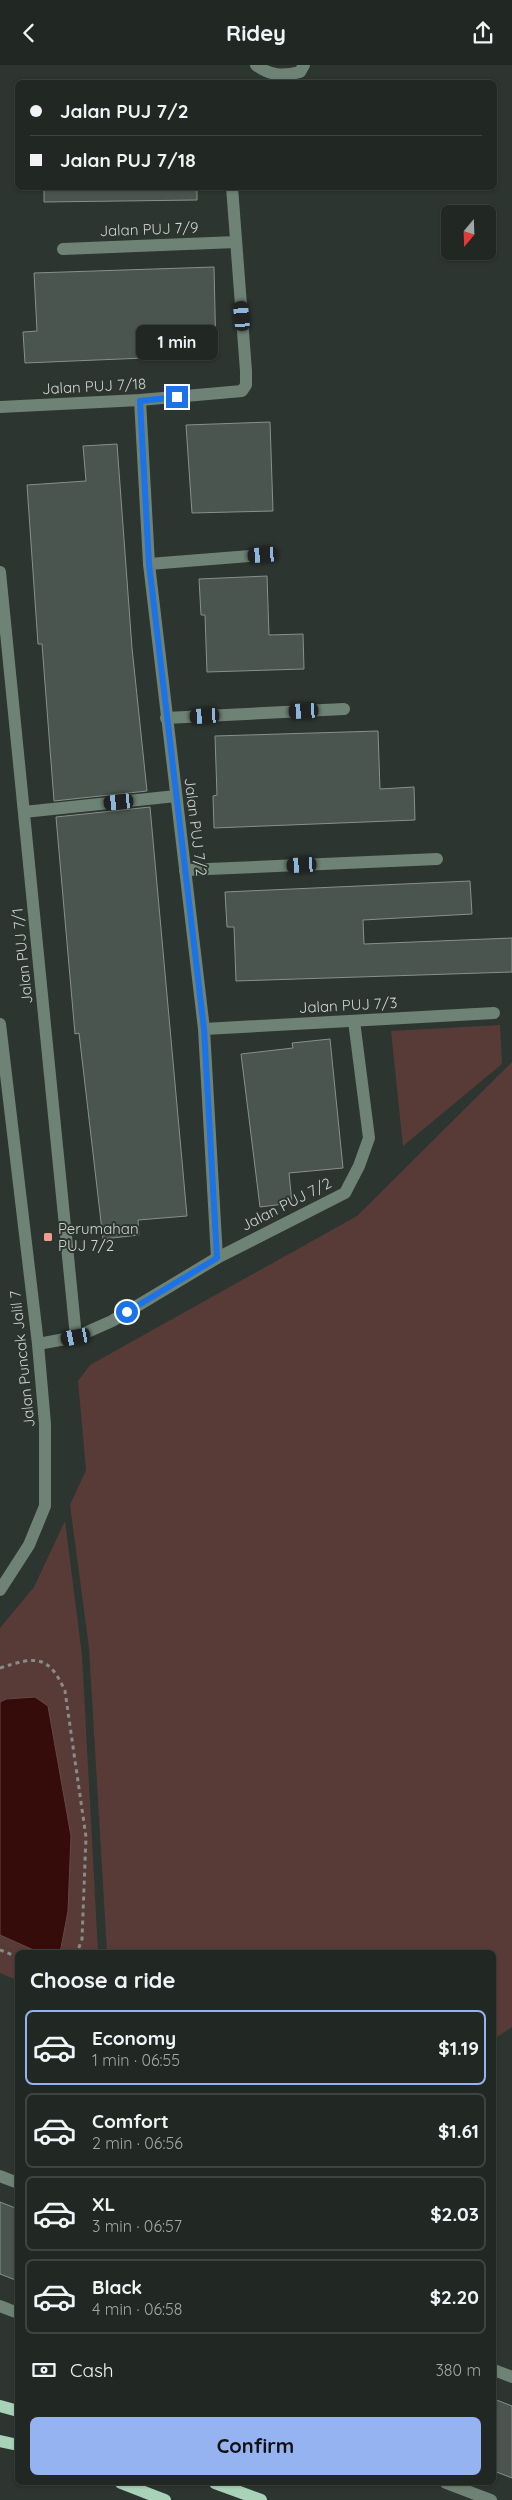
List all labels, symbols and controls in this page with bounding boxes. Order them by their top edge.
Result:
icon: back [15,19,43,47]
text: Ridey [226,19,286,47]
icon: share [469,19,497,47]
text: Jalan PUJ 7/2 [60,99,189,123]
text: Jalan PUJ 7/18 [60,148,196,172]
north arrow [441,205,496,260]
map controls [441,205,496,260]
street label: Jalan PUJ 7/9 [99,218,199,240]
car [233,300,250,332]
callout: 1 min [136,325,218,359]
text: 1 min [158,332,196,352]
street label: Jalan PUJ 7/18 [41,374,147,398]
route end [166,386,188,408]
car [247,546,278,564]
car [288,703,319,719]
car [189,708,220,724]
street label: Jalan PUJ 7/2 [181,777,211,877]
car [103,793,134,811]
car [286,857,317,873]
street label: Jalan PUJ 7/1 [8,907,36,1005]
street label: Jalan PUJ 7/3 [298,993,398,1017]
street label: Jalan PUJ 7/2 [238,1173,334,1235]
place label: Perumahan PUJ 7/2 [58,1219,139,1255]
marker: Perumahan PUJ 7/2 [42,1231,54,1243]
street label: Jalan Puncak Jalil 7 [5,1289,39,1428]
route start [116,1301,138,1323]
car [59,1327,92,1347]
text: Choose a ride [30,1966,175,1994]
icon: car [32,2025,77,2070]
text: Economy [92,2026,176,2050]
text: $1.19 [438,2036,479,2060]
text: 1 min · 06:55 [92,2050,180,2070]
icon: car [32,2108,77,2153]
text: Comfort [92,2109,169,2133]
text: $1.61 [438,2119,479,2143]
text: 2 min · 06:56 [92,2133,183,2153]
icon: car [32,2191,77,2236]
text: XL [92,2192,115,2216]
text: $2.03 [430,2202,479,2226]
text: 3 min · 06:57 [92,2216,182,2236]
icon: car [32,2274,77,2319]
text: Black [92,2275,142,2299]
text: $2.20 [430,2285,479,2309]
text: 4 min · 06:58 [92,2299,182,2319]
icon: cash [30,2356,58,2384]
text: Cash [70,2358,114,2382]
text: 380 m [435,2360,481,2380]
button: Confirm [30,2417,481,2475]

